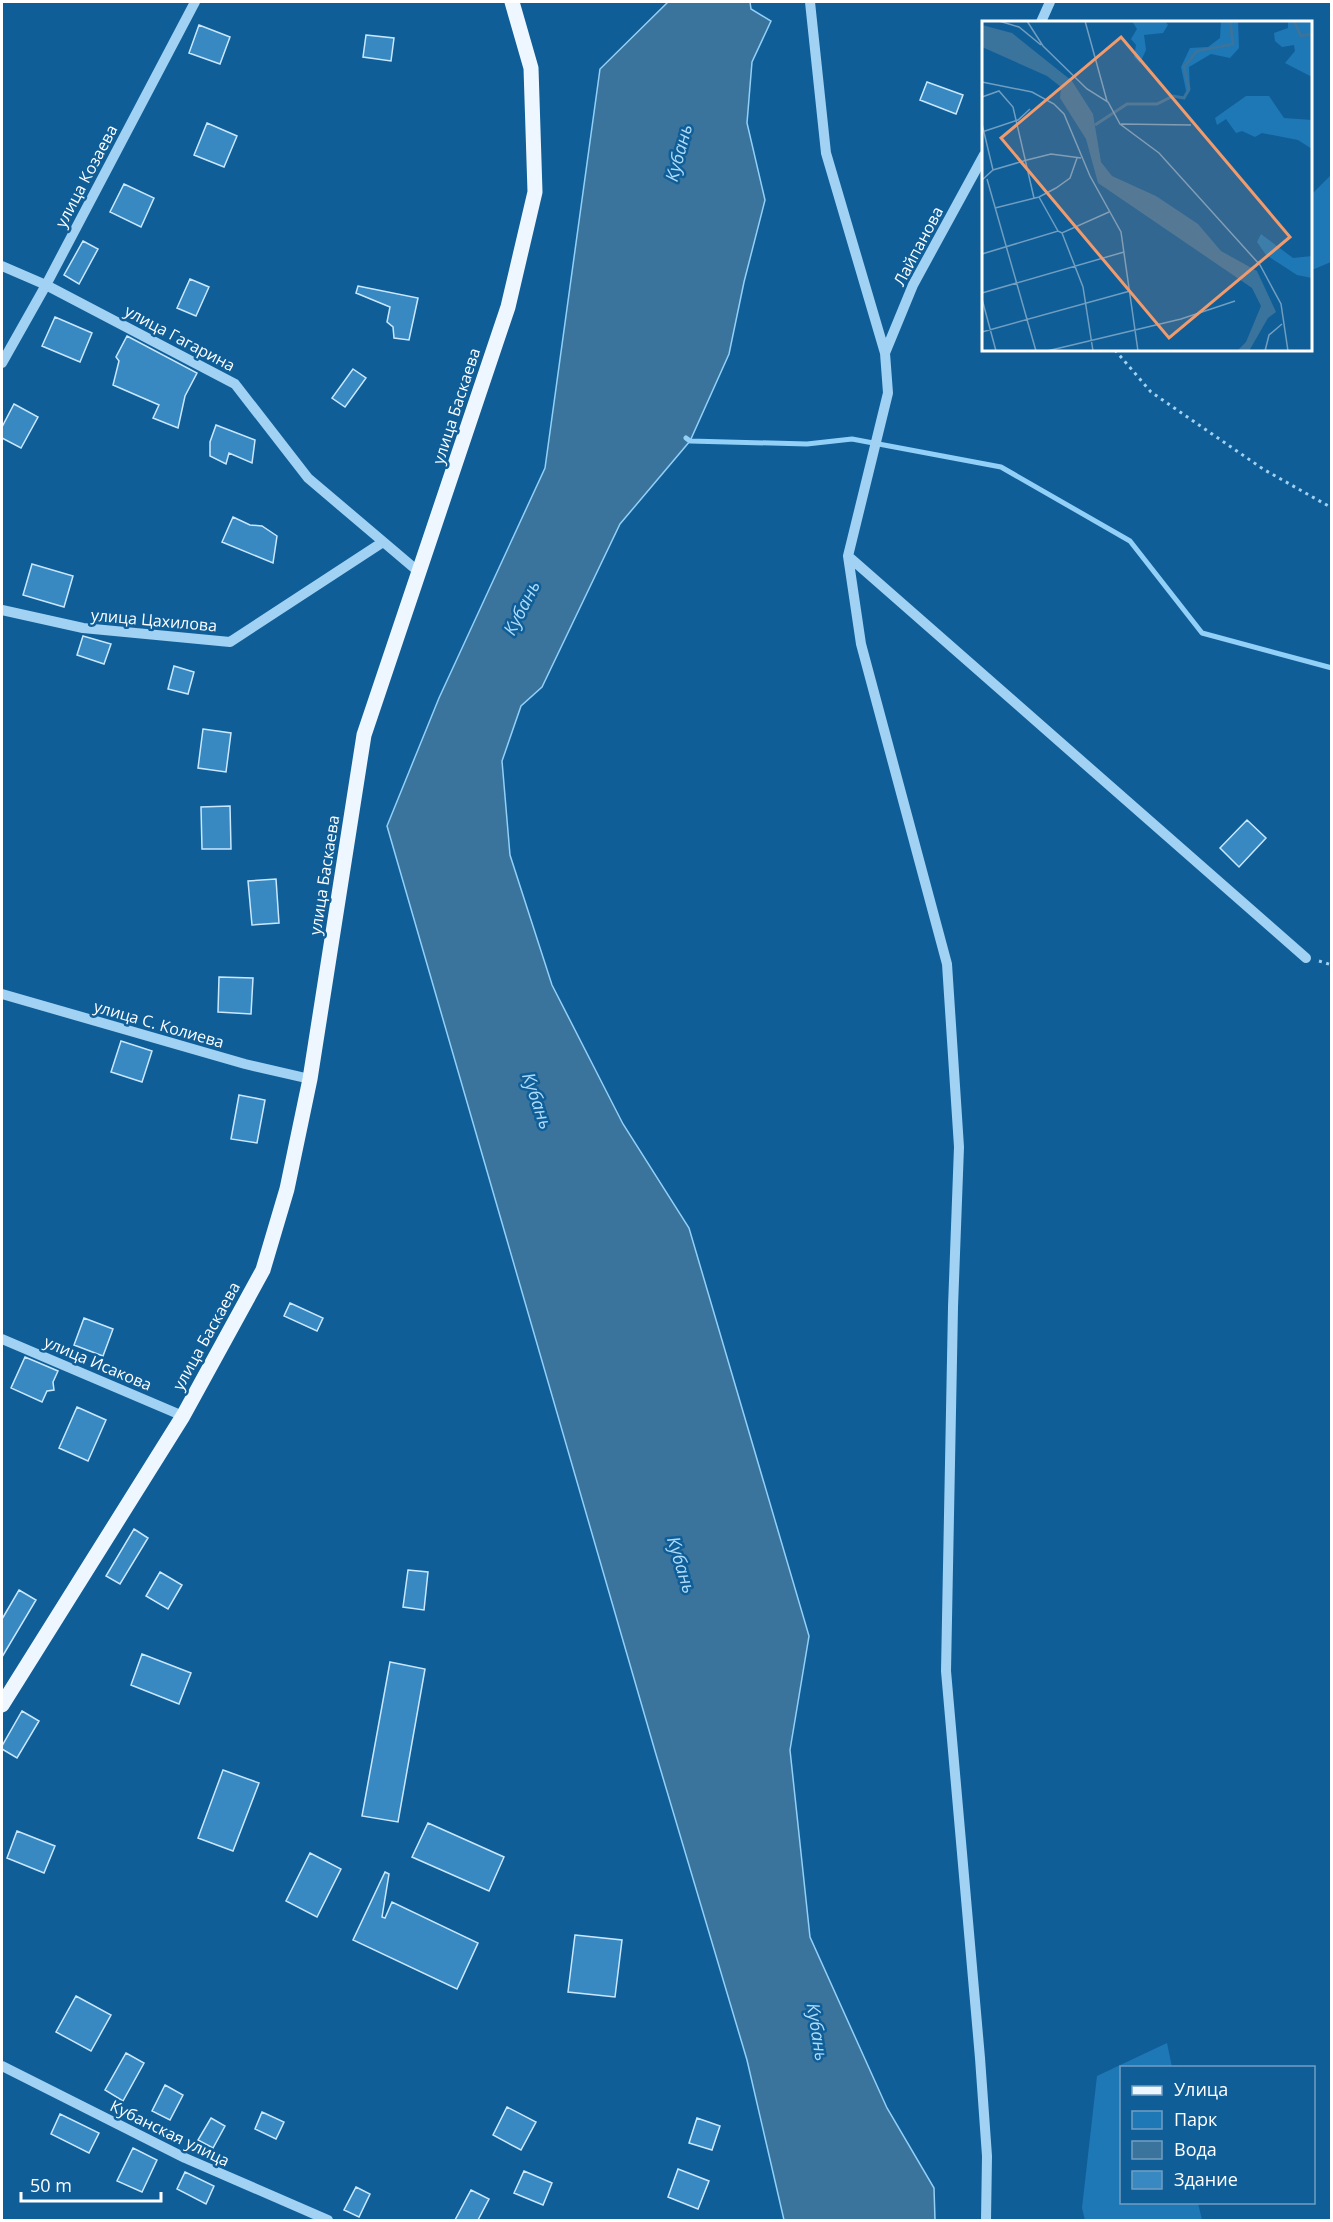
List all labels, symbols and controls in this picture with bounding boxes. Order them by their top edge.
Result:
inset map [982,21,1312,351]
street label: улица Козаева [50,121,122,231]
water label: Кубань [659,121,697,184]
street label: Лайпанова [888,202,948,290]
street label: улица Гагарина [121,300,239,376]
street label: улица Баскаева [427,345,485,467]
water label: Кубань [497,576,545,639]
street label: улица Цахилова [90,604,218,636]
street label: улица Баскаева [304,814,344,936]
street label: улица С. Колиева [91,995,227,1053]
water label: Кубань [517,1069,559,1132]
street label: улица Баскаева [167,1278,245,1394]
street label: улица Исакова [41,1330,155,1396]
water label: Кубань [662,1533,702,1596]
water label: Кубань [802,2001,834,2063]
legend [1120,2066,1315,2204]
text: Улица [1174,2077,1228,2101]
street label: Кубанская улица [107,2095,233,2171]
text: Парк [1174,2107,1218,2131]
text: Вода [1174,2137,1217,2161]
scale bar [21,2165,160,2203]
text: Здание [1174,2167,1238,2191]
text: 50 m [30,2173,72,2197]

